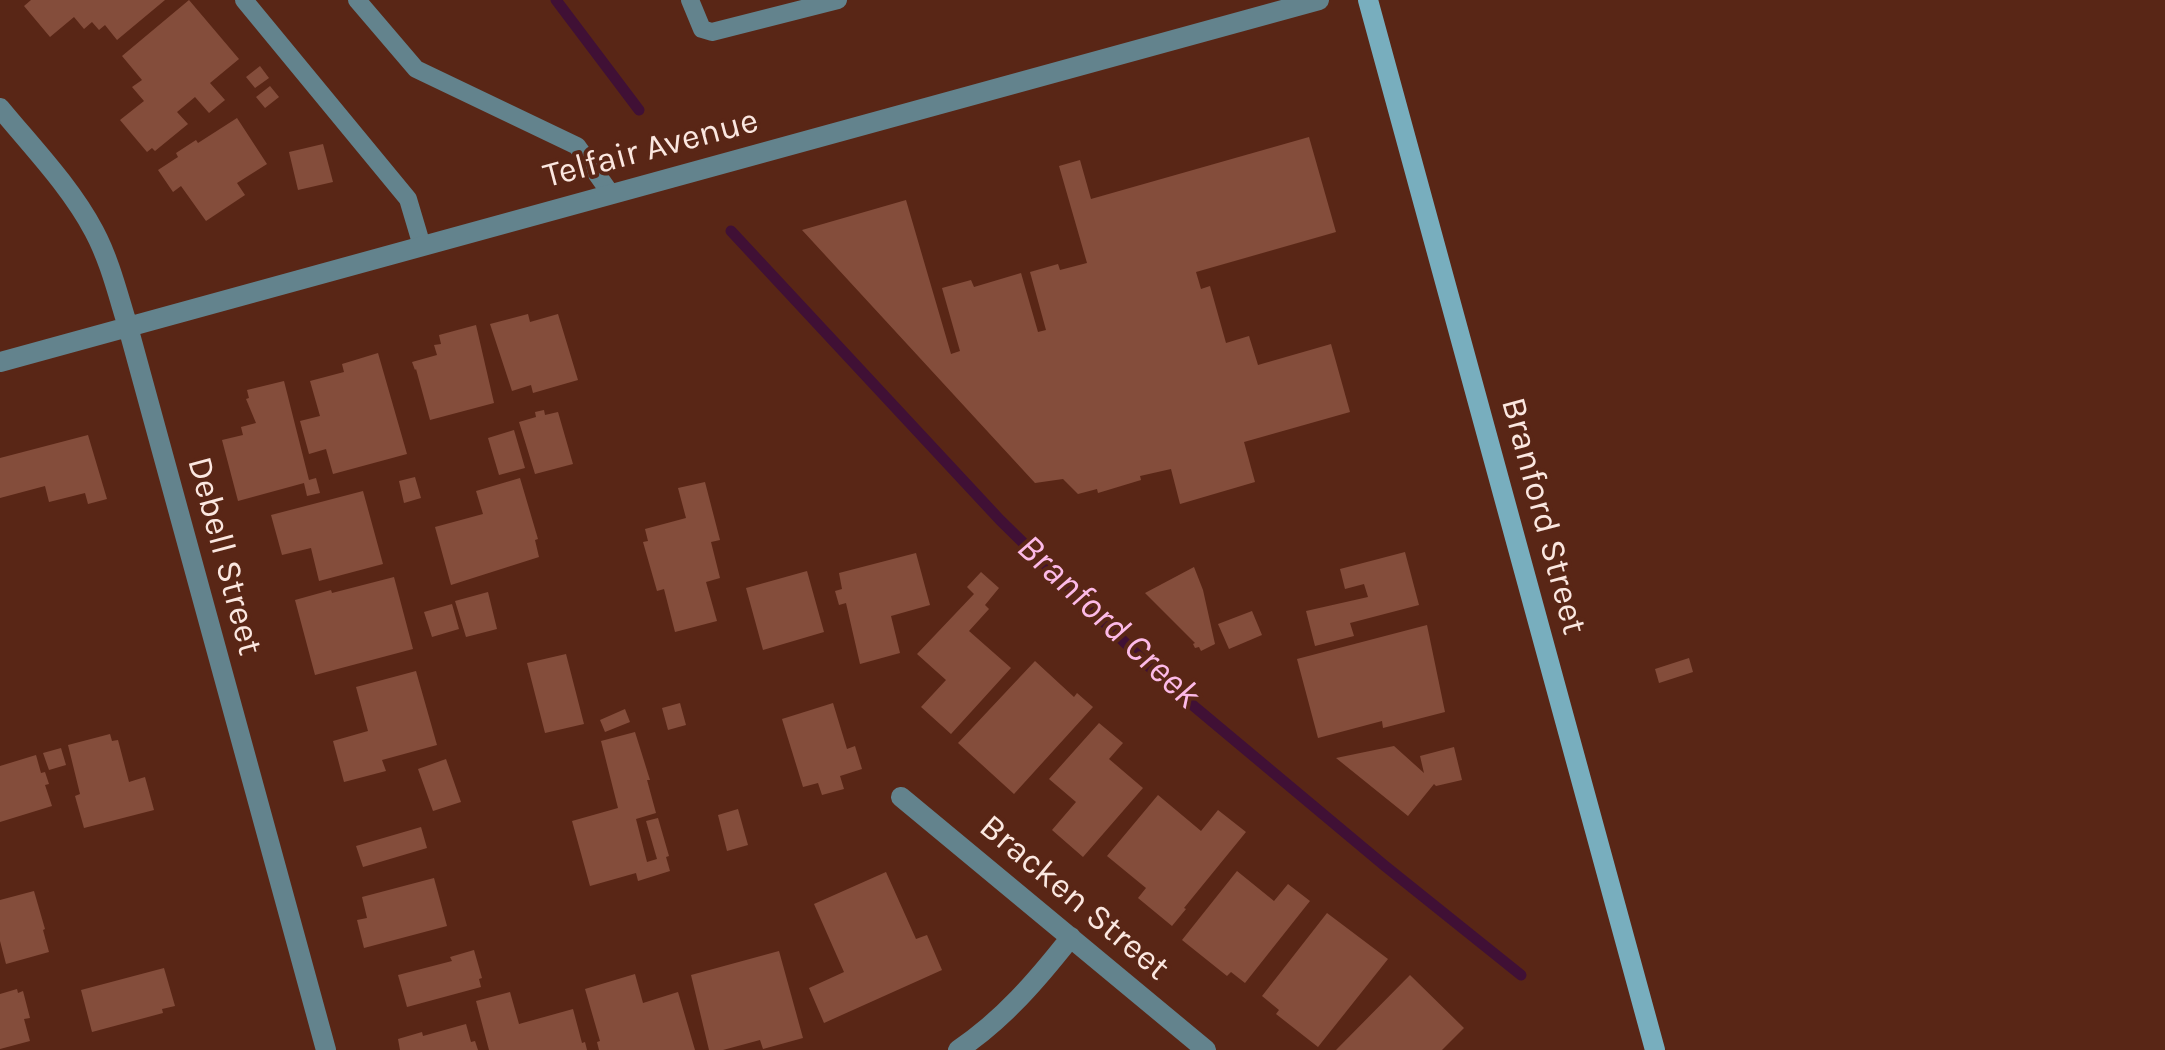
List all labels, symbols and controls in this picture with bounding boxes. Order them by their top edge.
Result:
street label: Telfair Avenue [539,100,763,198]
street label: Branford Street [1491,393,1595,639]
street label: Debell Street [177,452,271,660]
water label: Branford Creek [1007,525,1209,719]
street label: Bracken Street [971,806,1177,990]

